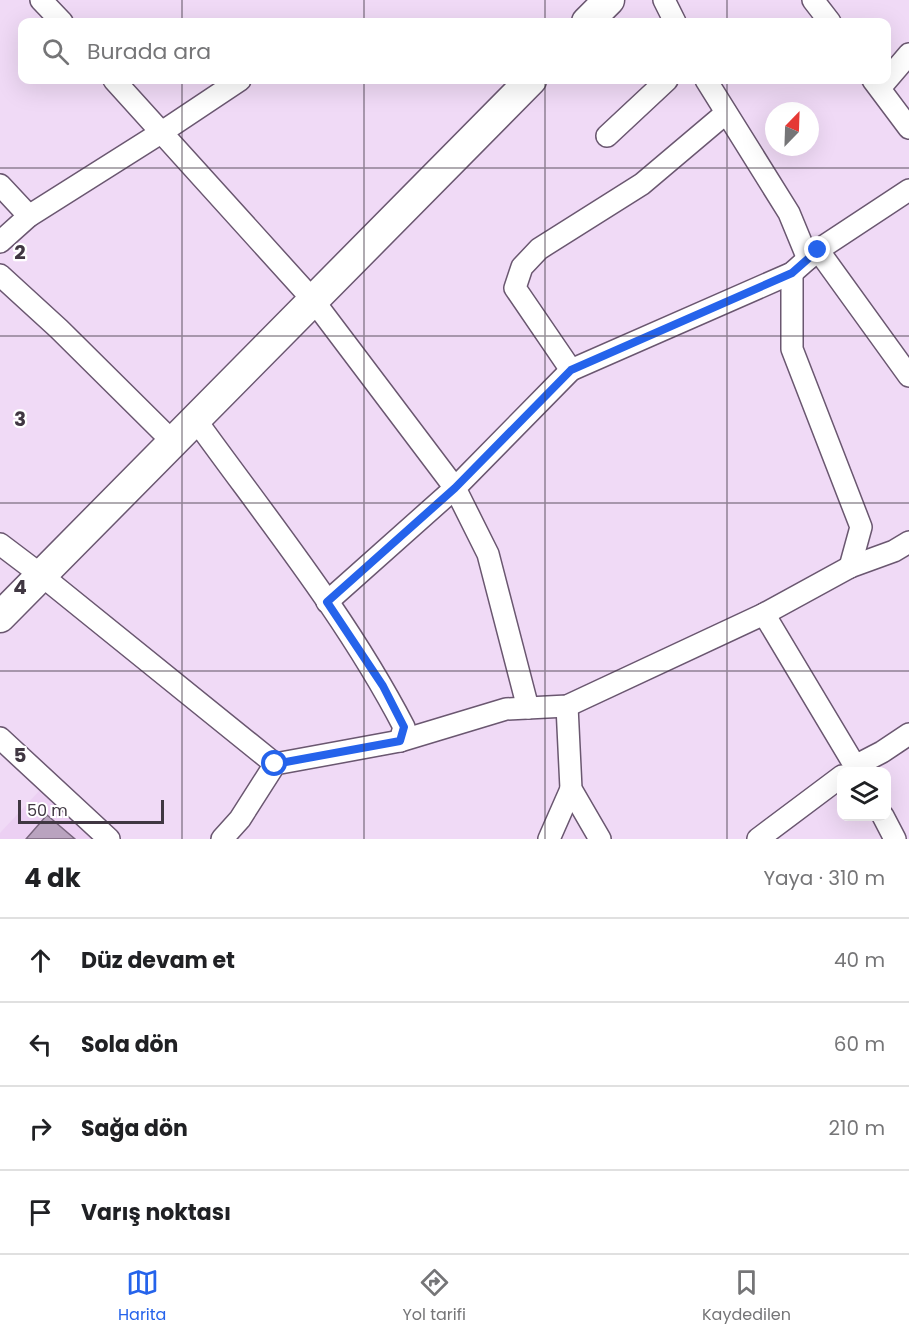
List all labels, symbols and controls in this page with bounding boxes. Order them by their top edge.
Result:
search box [18,18,891,84]
icon: search [39,35,72,68]
text: Burada ara [87,36,211,67]
north arrow [765,102,819,156]
route end [804,236,830,262]
text: 2 [14,238,26,266]
text: 3 [14,405,26,433]
text: 4 [13,573,27,601]
text: 5 [14,741,27,769]
route start [261,750,287,776]
map controls [837,767,891,821]
button: layers [837,767,891,821]
scale bar [18,797,164,824]
text: 50 m [27,799,68,822]
text: 4 dk [24,860,81,896]
text: Yaya · 310 m [763,864,885,892]
icon: ahead [24,944,57,977]
text: Düz devam et [81,945,235,976]
text: 40 m [834,946,885,974]
icon: left [24,1028,57,1061]
text: Sola dön [81,1029,178,1060]
text: 60 m [834,1030,885,1058]
icon: right [24,1112,57,1145]
text: Sağa dön [81,1113,188,1144]
text: 210 m [829,1114,885,1142]
icon: arrive [24,1196,57,1229]
text: Varış noktası [81,1197,231,1228]
tab: Harita [118,1266,166,1327]
tab: Yol tarifi [402,1266,466,1327]
tab: Kaydedilen [702,1266,791,1327]

